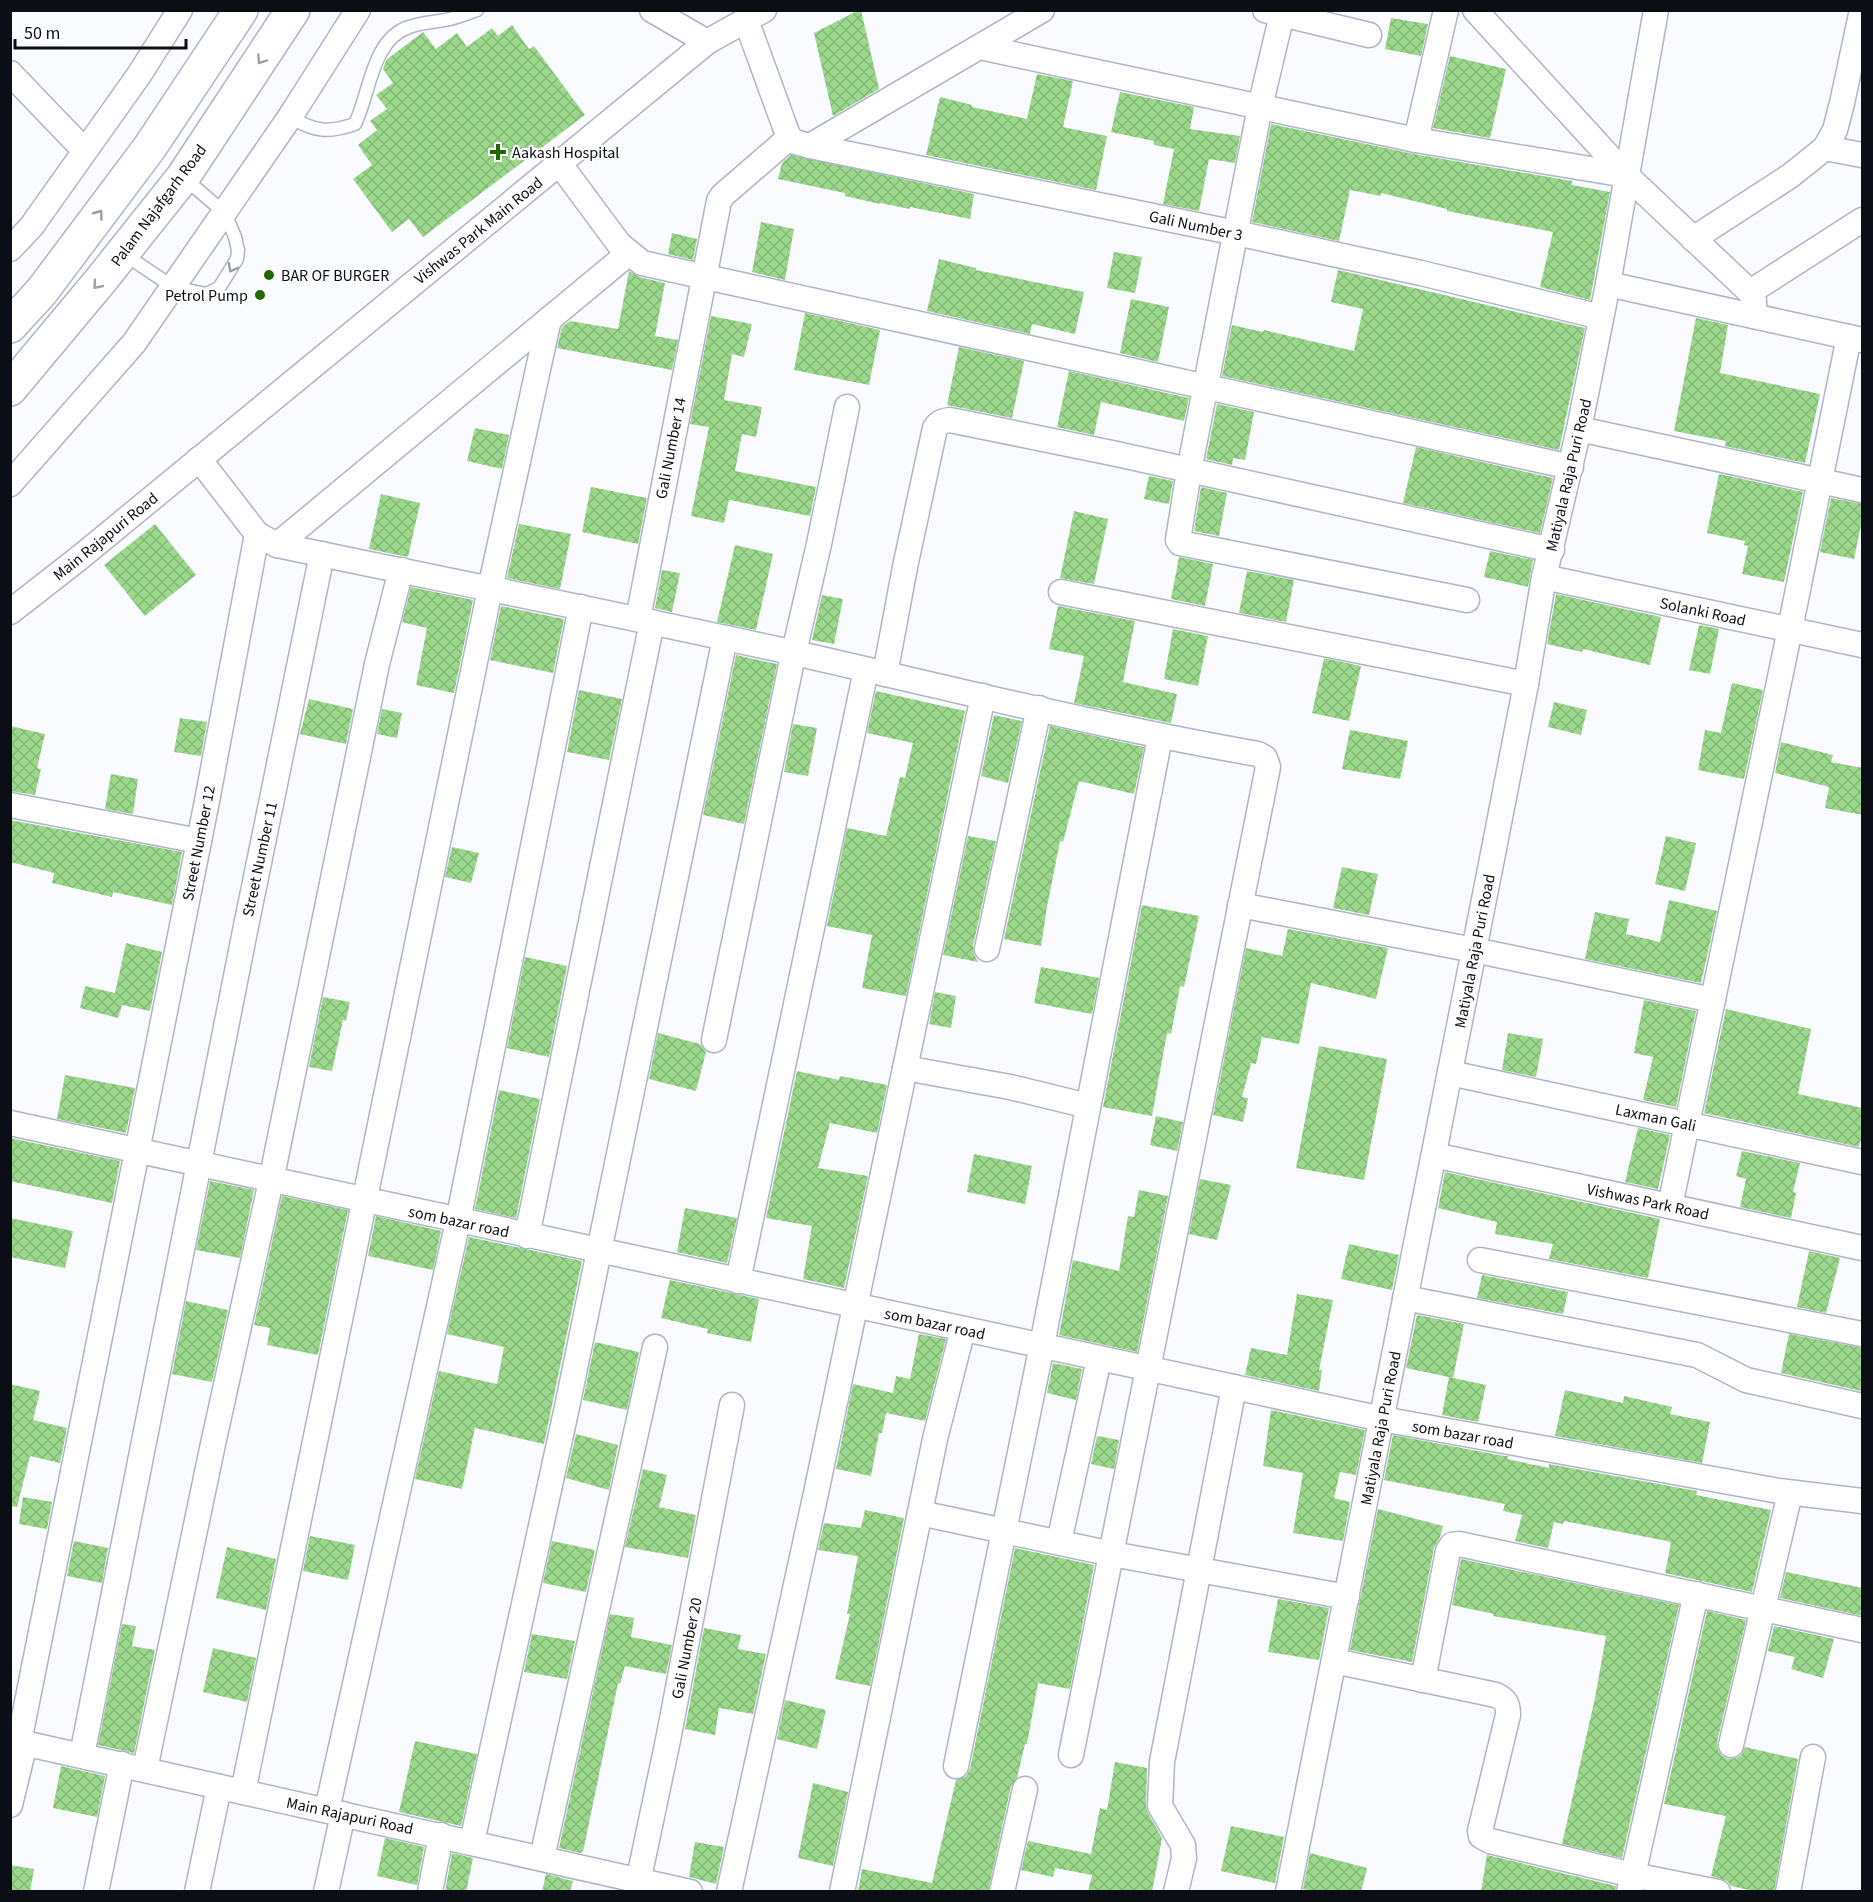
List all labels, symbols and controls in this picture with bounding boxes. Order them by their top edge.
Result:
scale bar [15,12,186,50]
text: 50 m [24,21,60,46]
one-way arrow [257,53,268,64]
street label: Palam Najafgarh Road [106,140,212,271]
place label: Aakash Hospital [512,142,619,164]
marker: Aakash Hospital [489,143,507,161]
street label: Vishwas Park Main Road [410,172,548,290]
street label: Gali Number 3 [1147,205,1245,247]
one-way arrow [92,210,103,221]
one-way arrow [228,261,239,272]
place label: BAR OF BURGER [281,265,389,287]
marker: BAR OF BURGER [262,268,276,282]
one-way arrow [93,278,104,289]
place label: Petrol Pump [165,285,248,307]
marker: Petrol Pump [253,288,267,302]
street label: Gali Number 14 [650,396,692,501]
street label: Matiyala Raja Puri Road [1541,397,1597,554]
street label: Main Rajapuri Road [48,488,163,586]
street label: Solanki Road [1658,592,1748,632]
street label: Street Number 12 [177,784,221,903]
street label: Street Number 11 [237,800,283,919]
street label: Matiyala Raja Puri Road [1449,872,1501,1030]
street label: Laxman Gali [1613,1099,1698,1137]
street label: Vishwas Park Road [1585,1178,1711,1226]
street label: som bazar road [406,1201,511,1243]
street label: som bazar road [882,1303,987,1345]
street label: Matiyala Raja Puri Road [1355,1349,1407,1507]
street label: som bazar road [1410,1415,1515,1455]
street label: Gali Number 20 [666,1596,708,1701]
street label: Main Rajapuri Road [284,1792,415,1840]

